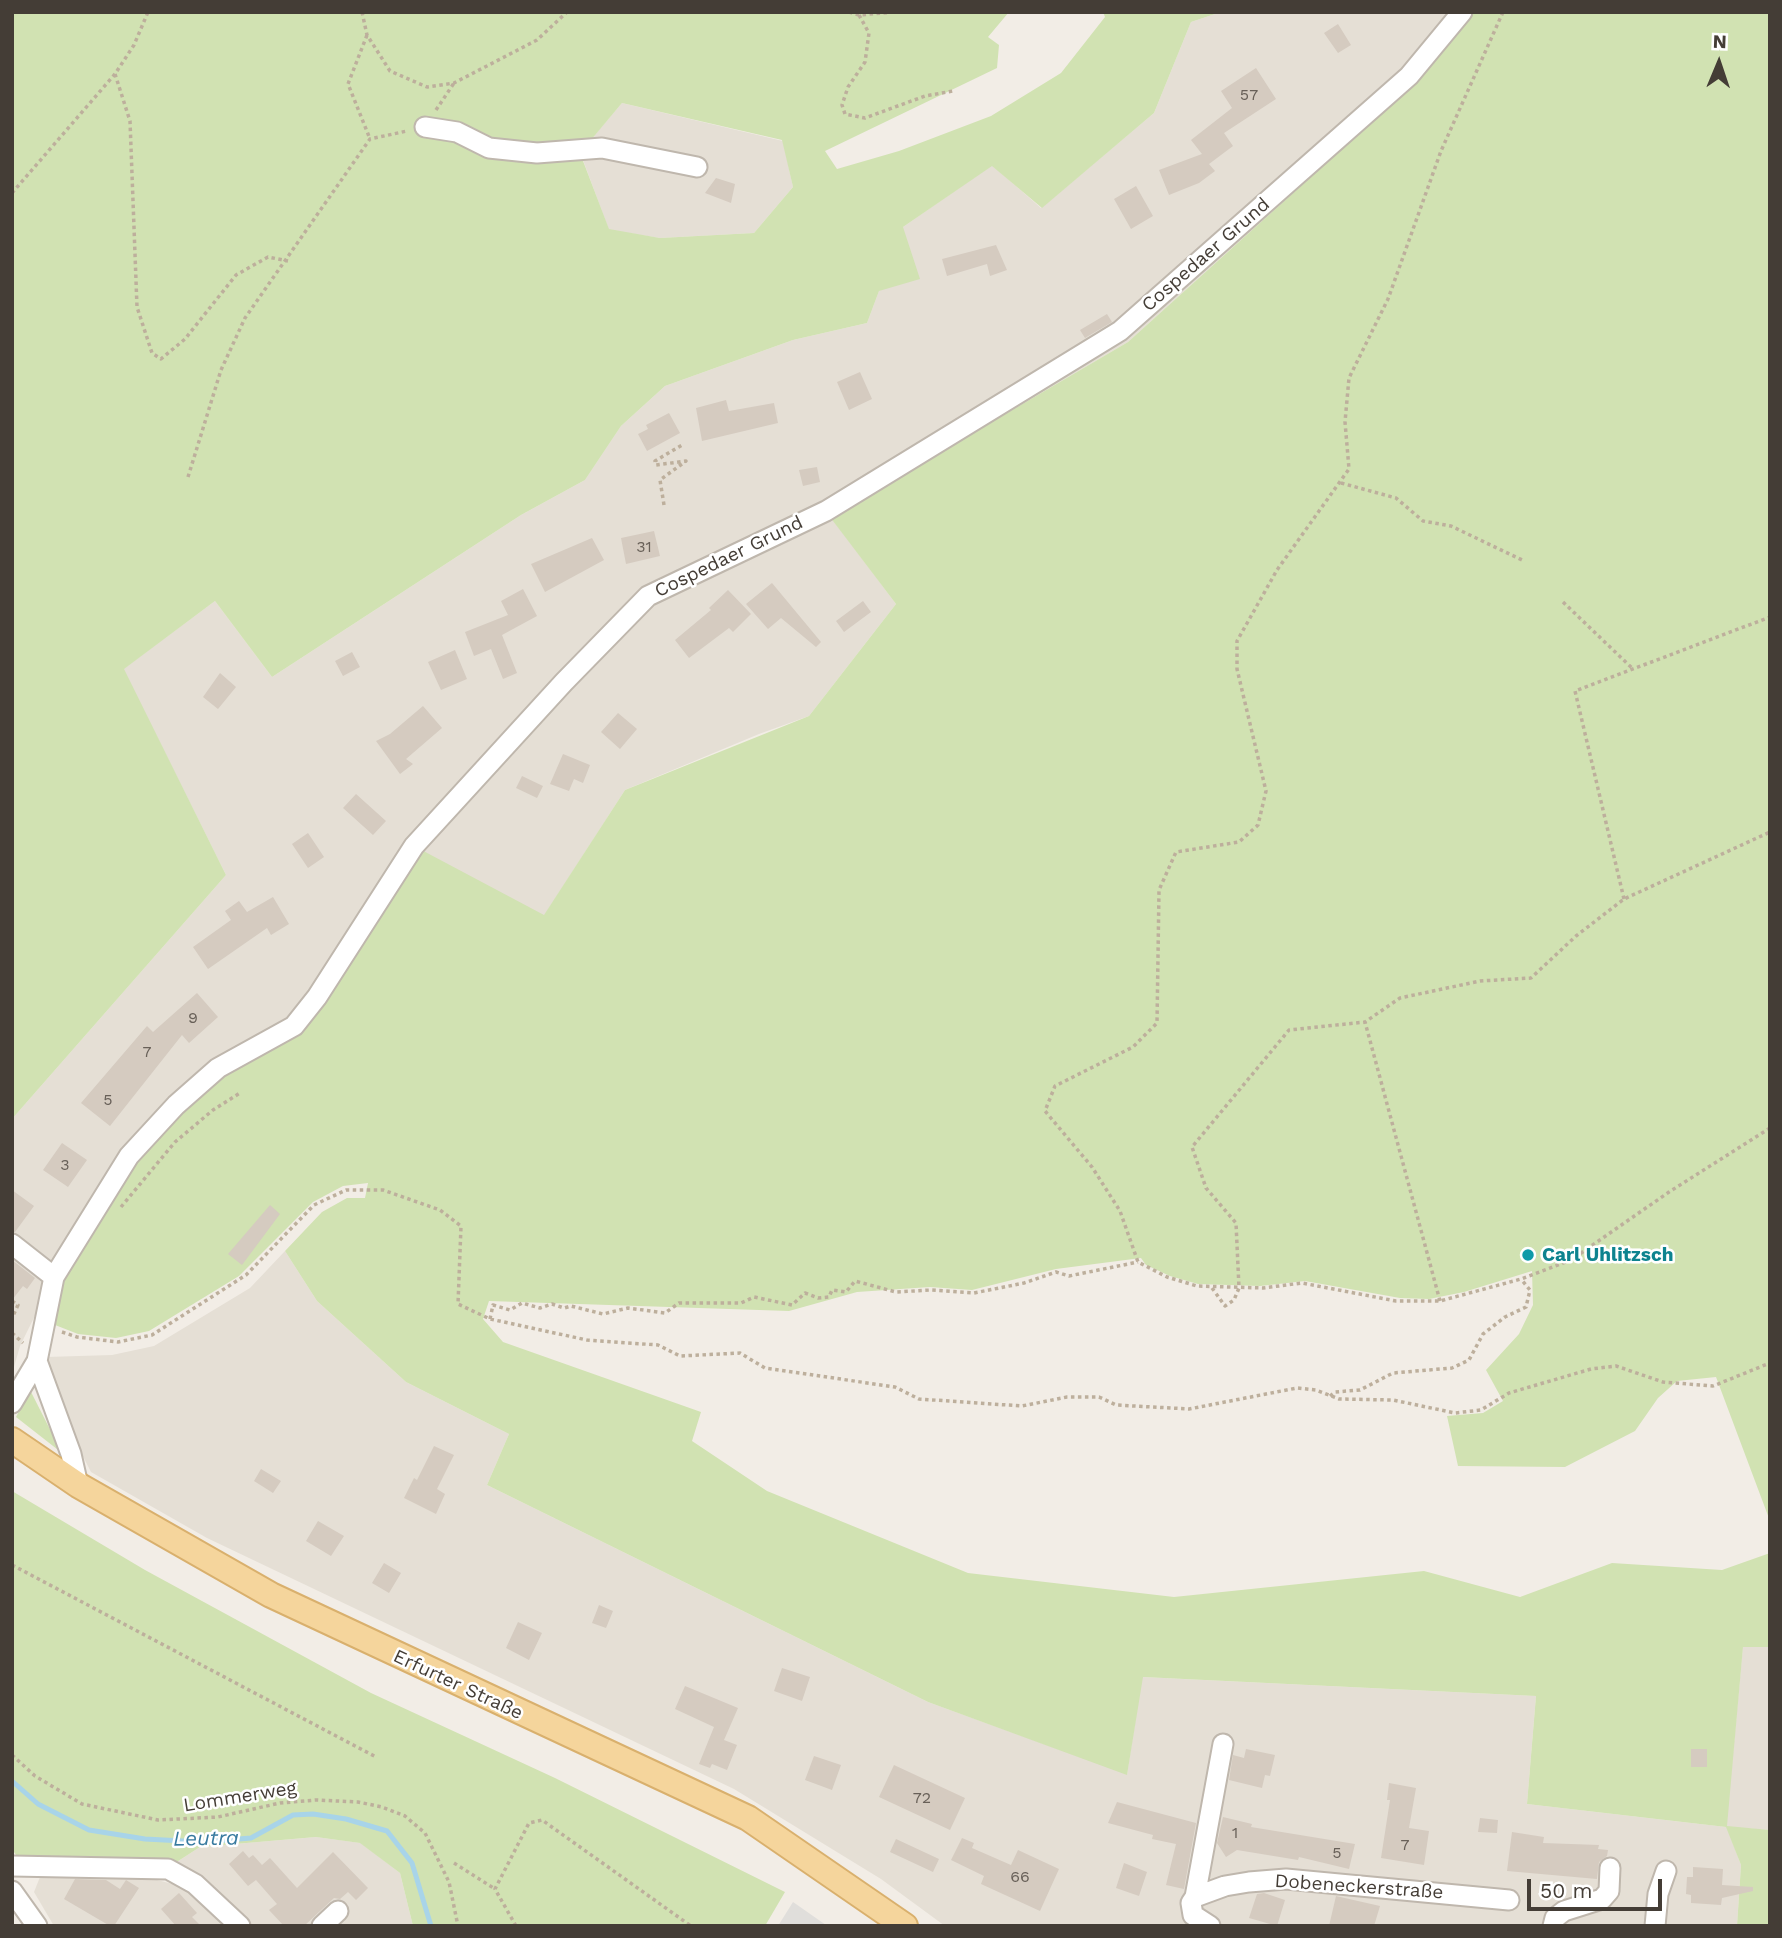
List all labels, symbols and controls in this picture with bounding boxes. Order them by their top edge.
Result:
north arrow [1684,28,1754,98]
text: N [1712,30,1727,53]
house number: 57 [1240,85,1258,105]
street label: Cospedaer Grund [1137,193,1275,317]
street label: Cospedaer Grund [651,511,807,603]
house number: 31 [636,537,652,557]
house number: 9 [188,1008,198,1028]
house number: 7 [143,1042,151,1062]
house number: 5 [103,1090,113,1110]
house number: 3 [60,1155,70,1175]
place label: Carl Uhlitzsch [1542,1244,1673,1266]
marker: Carl Uhlitzsch [1520,1247,1536,1263]
street label: Erfurter Straße [390,1645,526,1725]
street label: Lommerweg [182,1777,298,1817]
house number: 72 [913,1788,931,1808]
house number: 1 [1232,1823,1238,1843]
water label: Leutra [173,1826,239,1852]
house number: 7 [1401,1835,1409,1855]
house number: 5 [1332,1843,1342,1863]
scale bar [1530,1864,1665,1908]
house number: 66 [1010,1867,1030,1887]
street label: Dobeneckerstraße [1274,1870,1444,1904]
text: 50 m [1540,1878,1592,1903]

